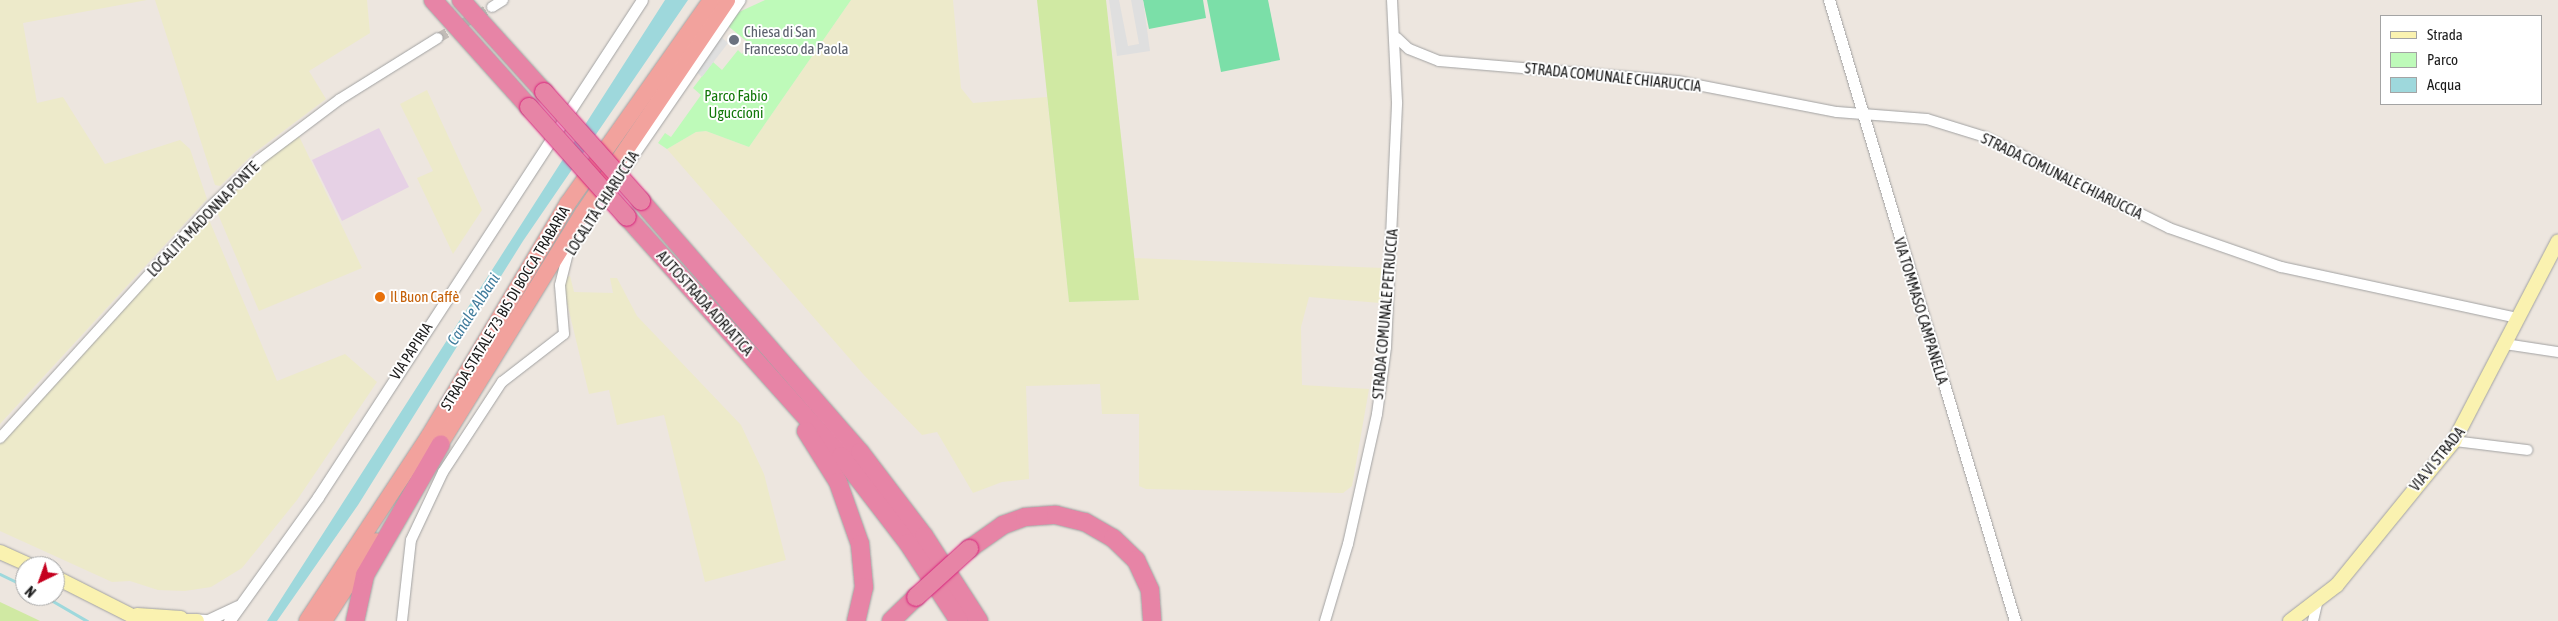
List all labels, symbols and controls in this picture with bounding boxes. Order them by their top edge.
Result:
legend [2380,15,2543,105]
place label: Chiesa di San Francesco da Paola [744,22,849,57]
text: Strada [2427,26,2463,43]
marker: Chiesa di San Francesco da Paola [728,34,740,46]
text: Parco [2427,51,2458,68]
street label: STRADA COMUNALE CHIARUCCIA [1524,59,1702,95]
text: Acqua [2427,76,2461,93]
park label: Parco Fabio Uguccioni [704,86,768,121]
street label: STRADA COMUNALE CHIARUCCIA [1978,129,2146,223]
street label: LOCALITÀ CHIARUCCIA [562,147,642,259]
street label: LOCALITÀ MADONNA PONTE [143,158,263,280]
street label: STRADA STATALE 73 BIS DI BOCCA TRABARIA [437,203,573,413]
street label: STRADA COMUNALE PETRUCCIA [1369,228,1401,400]
street label: VIA TOMMASO CAMPANELLA [1890,235,1952,387]
street label: AUTOSTRADA ADRIATICA [653,247,757,359]
water label: Canale Albani [443,269,503,349]
place label: Il Buon Caffè [390,288,459,306]
marker: Il Buon Caffè [374,291,386,303]
street label: VIA PAPIRIA [386,319,436,383]
street label: VIA VI STRADA [2406,423,2468,495]
north arrow [15,556,65,606]
text: N [22,583,39,600]

